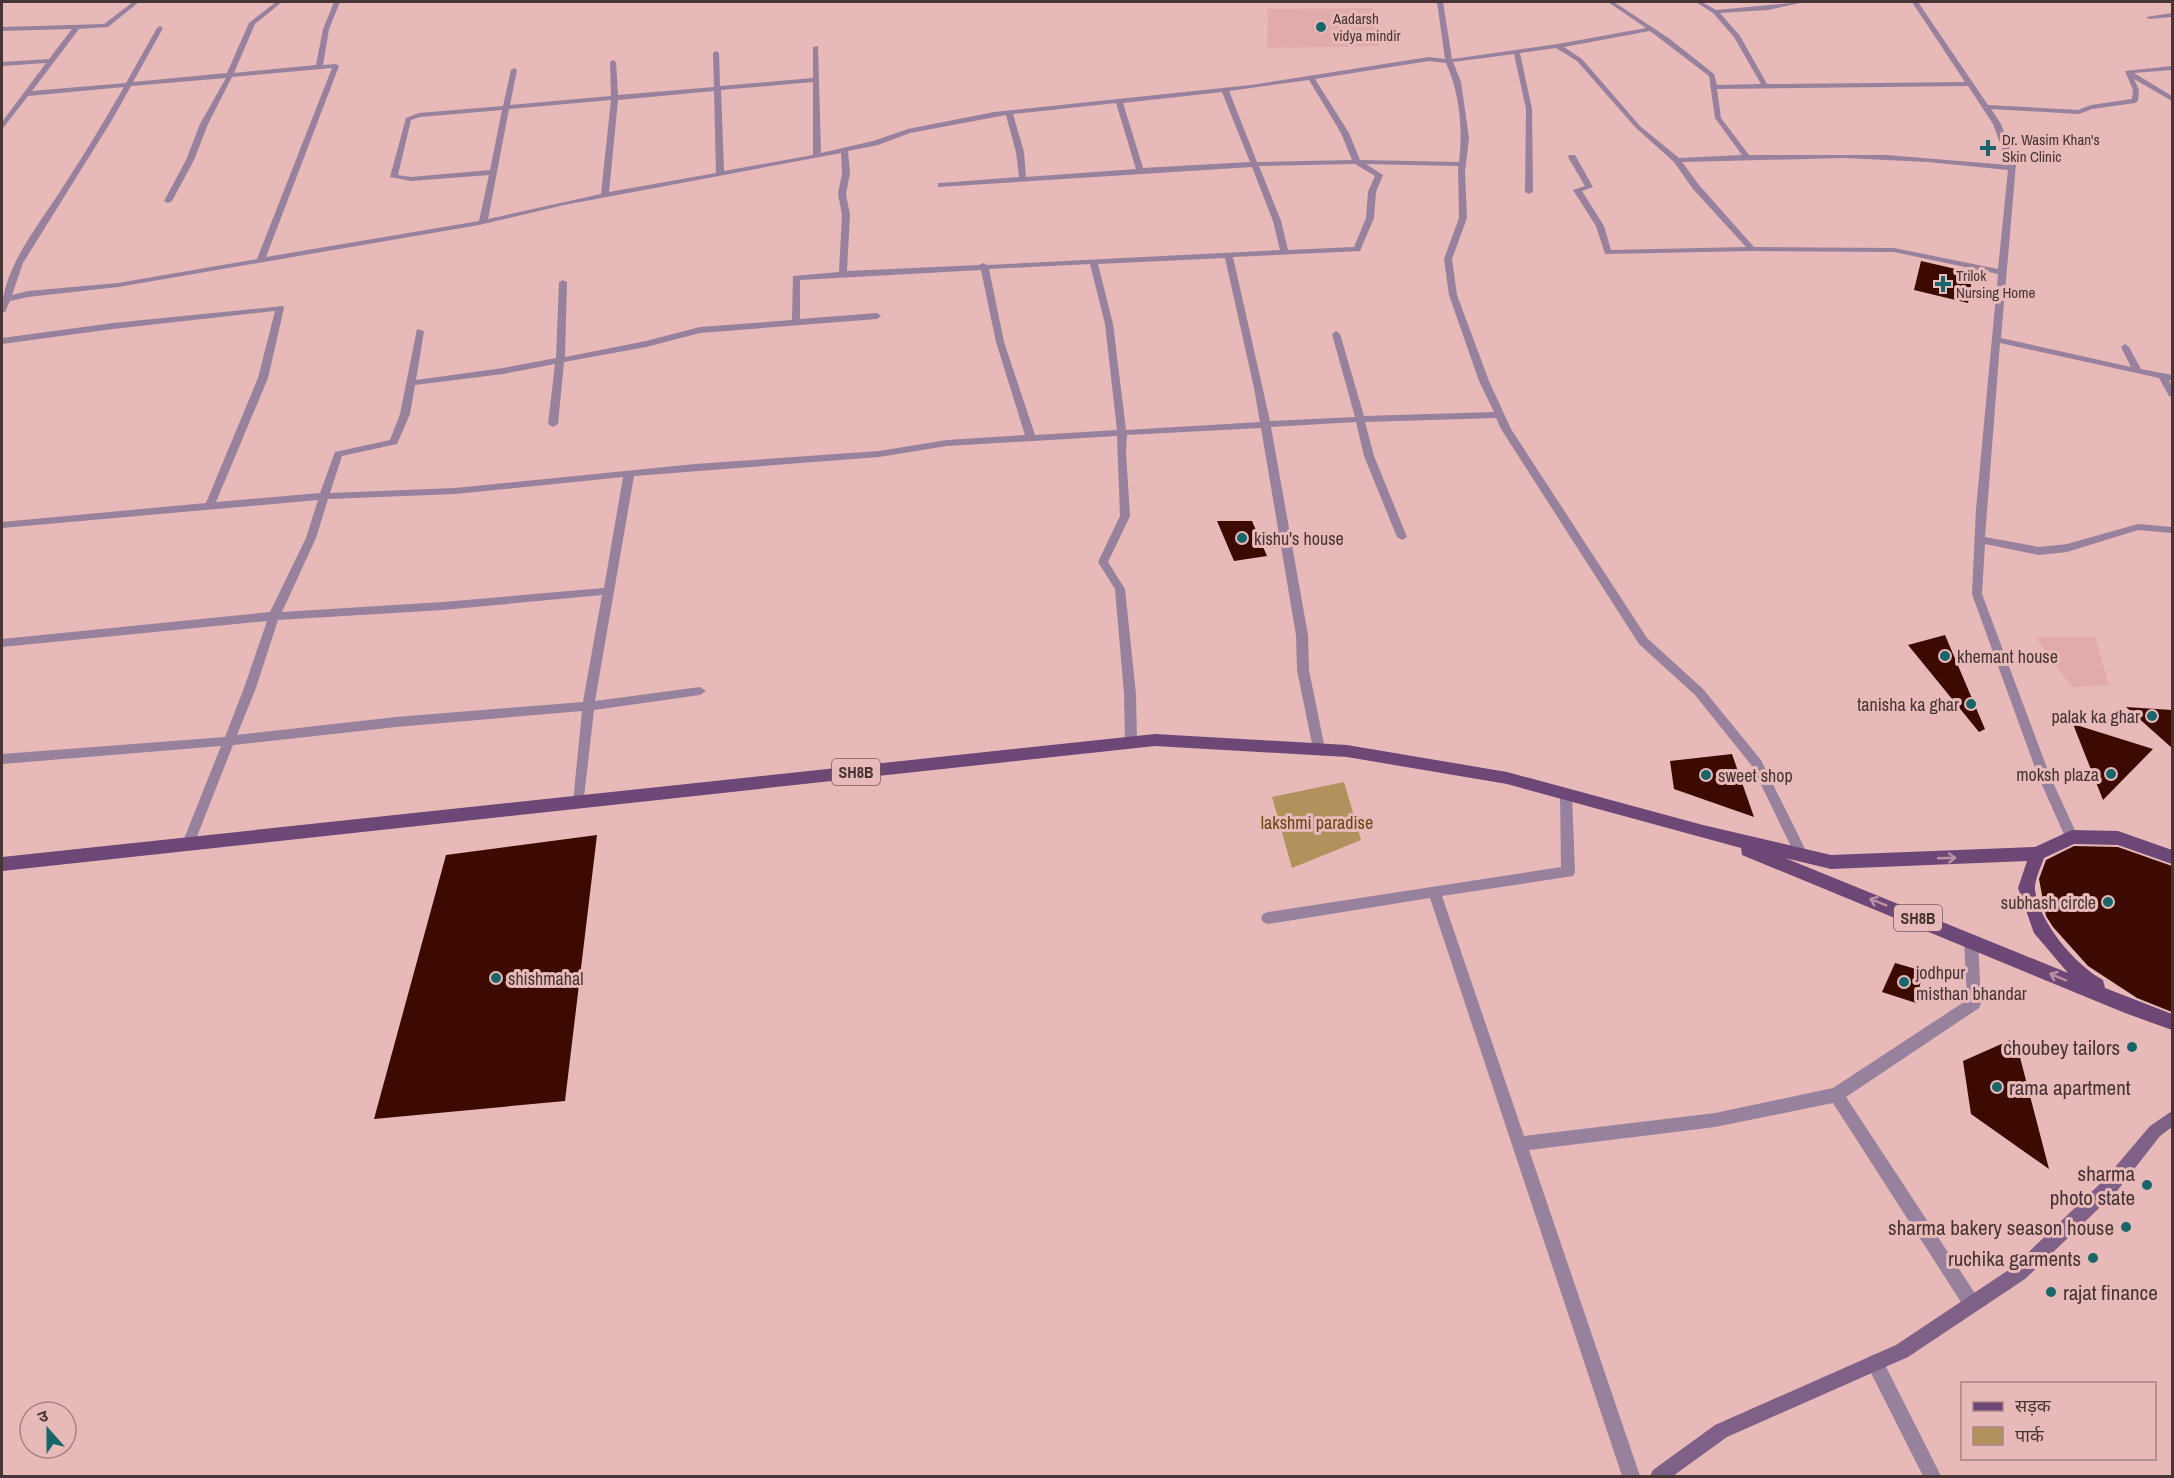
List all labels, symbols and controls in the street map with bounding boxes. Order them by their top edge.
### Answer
place label: Aadarsh vidya mindir [1332,8,1401,46]
marker: Aadarsh vidya mindir [1314,20,1328,34]
place label: Dr. Wasim Khan's Skin Clinic [2002,129,2100,167]
marker: Dr. Wasim Khan's Skin Clinic [1979,139,1997,157]
place label: Trilok Nursing Home [1956,265,2035,303]
marker: Trilok Nursing Home [1934,275,1952,293]
place label: kishu's house [1254,526,1344,551]
marker: kishu's house [1235,531,1249,545]
place label: khemant house [1957,644,2058,669]
marker: khemant house [1938,649,1952,663]
place label: tanisha ka ghar [1857,692,1959,717]
marker: tanisha ka ghar [1964,697,1978,711]
place label: palak ka ghar [2051,704,2140,729]
marker: palak ka ghar [2145,709,2159,723]
road number: SH8B [832,759,880,785]
place label: moksh plaza [2016,762,2099,787]
place label: sweet shop [1718,763,1793,788]
marker: moksh plaza [2104,767,2118,781]
marker: sweet shop [1699,768,1713,782]
park label: lakshmi paradise [1261,810,1373,835]
one-way arrow [1937,852,1957,863]
place label: subhash circle [2001,890,2096,915]
marker: subhash circle [2101,895,2115,909]
one-way arrow [1869,896,1887,907]
road number: SH8B [1894,905,1942,931]
place label: jodhpur misthan bhandar [1915,960,2027,1006]
place label: shishmahal [508,966,583,991]
one-way arrow [2049,970,2067,982]
marker: shishmahal [489,971,503,985]
marker: jodhpur misthan bhandar [1897,975,1911,989]
place label: choubey tailors [2003,1033,2120,1062]
marker: choubey tailors [2125,1040,2139,1054]
place label: rama apartment [2009,1073,2131,1102]
marker: rama apartment [1990,1080,2004,1094]
place label: sharma photo state [2050,1159,2135,1212]
marker: sharma photo state [2140,1178,2154,1192]
place label: sharma bakery season house [1888,1213,2114,1242]
marker: sharma bakery season house [2119,1220,2133,1234]
place label: ruchika garments [1948,1244,2081,1273]
marker: ruchika garments [2086,1251,2100,1265]
place label: rajat finance [2063,1278,2158,1307]
marker: rajat finance [2044,1285,2058,1299]
legend [1961,1382,2156,1460]
text: सड़क [2015,1393,2052,1418]
north arrow [18,1400,78,1460]
text: उ [34,1404,52,1428]
text: पार्क [2015,1423,2045,1448]

